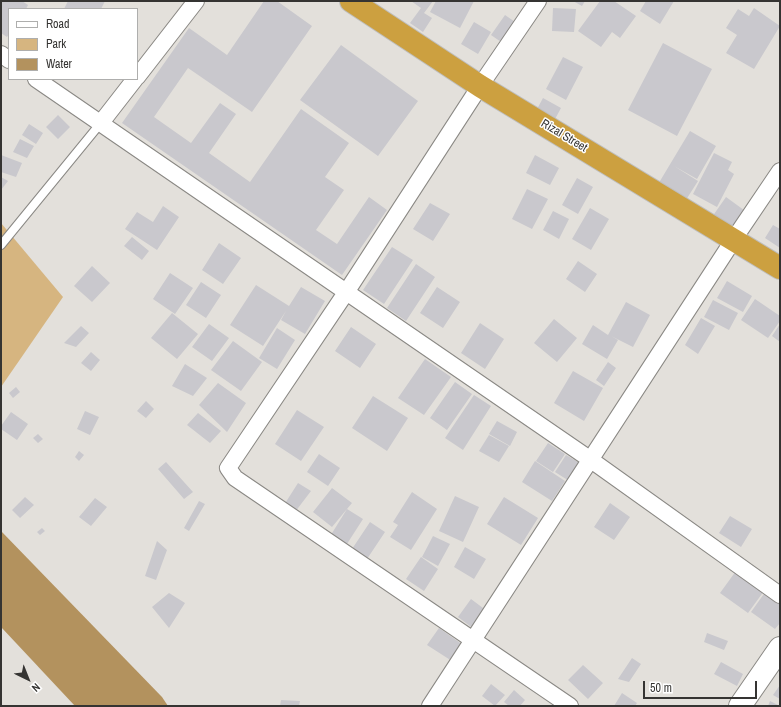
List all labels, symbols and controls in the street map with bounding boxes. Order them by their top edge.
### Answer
legend [8,8,138,80]
text: Road [46,16,70,32]
text: Park [46,36,66,52]
text: Water [46,56,72,72]
street label: Rizal Street [538,117,590,155]
north arrow [8,659,48,699]
scale bar [645,673,759,699]
text: N [29,680,43,695]
text: 50 m [650,680,672,696]

